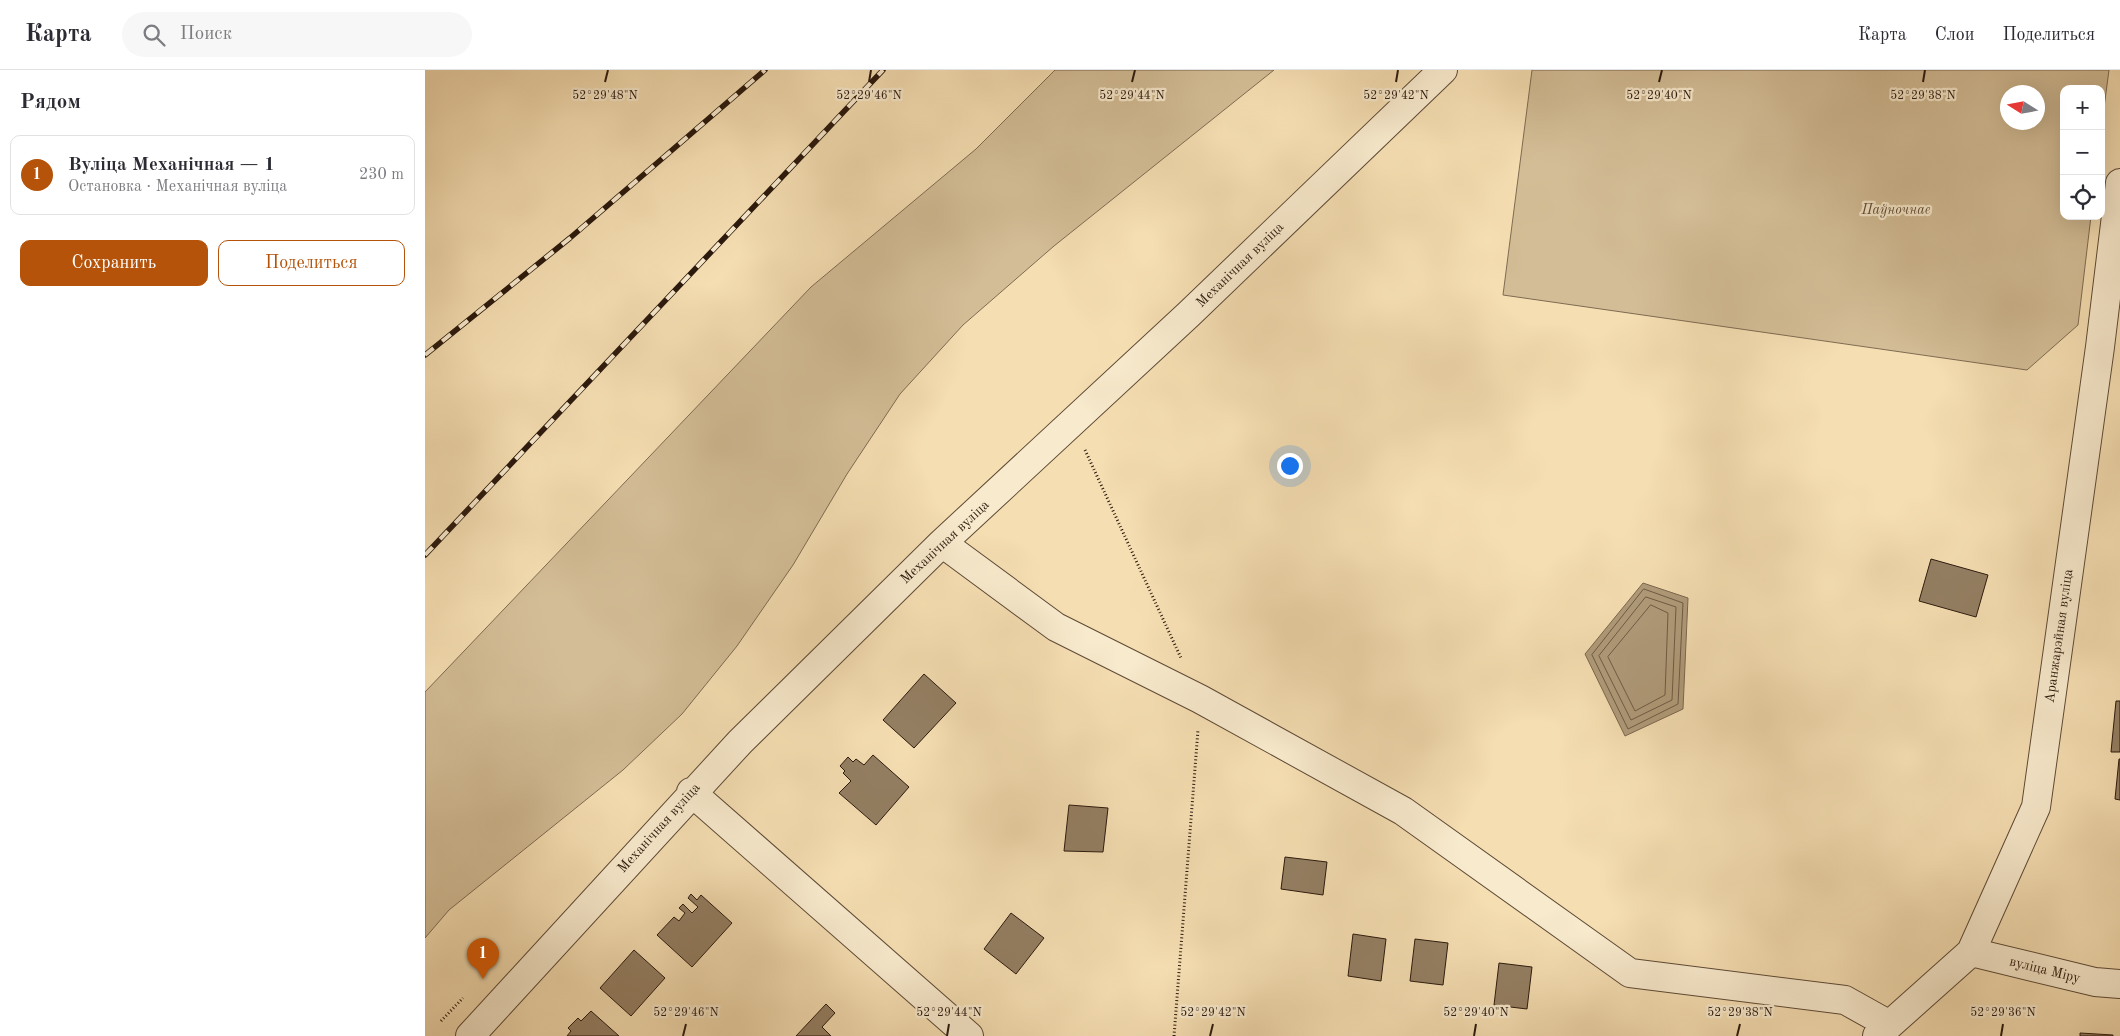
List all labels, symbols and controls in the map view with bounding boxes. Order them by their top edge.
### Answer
search box [122,12,472,57]
icon: search [140,21,168,49]
text: Карта [25,23,92,47]
text: Поиск [180,25,232,44]
text: Карта [1858,26,1907,44]
text: Слои [1935,26,1974,44]
text: Поделиться [2002,26,2095,44]
north arrow [2000,85,2045,130]
map controls [2060,85,2105,220]
button: + [2060,85,2105,130]
text: 52°29'48"N [572,89,638,102]
text: 52°29'46"N [836,89,902,102]
text: 52°29'44"N [1099,89,1165,102]
text: 52°29'42"N [1363,89,1429,102]
text: 52°29'40"N [1626,89,1692,102]
text: 52°29'38"N [1890,89,1956,102]
text: Рядом [20,92,81,113]
button: − [2060,130,2105,175]
text: Вуліца Механічная — 1 [68,156,275,175]
text: 1 [32,167,42,183]
text: 230 m [359,167,404,183]
button: locate [2060,175,2105,220]
text: Остановка · Механічная вуліца [68,179,287,195]
park label: Паўночнае [1861,203,1931,218]
street label: Механічная вуліца [1194,220,1286,310]
button: Сохранить [20,240,208,286]
button: Поделиться [218,240,405,286]
your location [1277,453,1303,479]
street label: Механічная вуліца [898,497,992,586]
street label: Аранжарэйная вуліца [2043,568,2075,704]
street label: Механічная вуліца [615,780,703,876]
pin: 1 [467,938,499,979]
street label: вуліца Міру [2008,954,2082,986]
text: 52°29'46"N [653,1006,719,1019]
text: 52°29'44"N [916,1006,982,1019]
text: 52°29'42"N [1180,1006,1246,1019]
text: 52°29'40"N [1443,1006,1509,1019]
text: 52°29'38"N [1707,1006,1773,1019]
text: 52°29'36"N [1970,1006,2036,1019]

